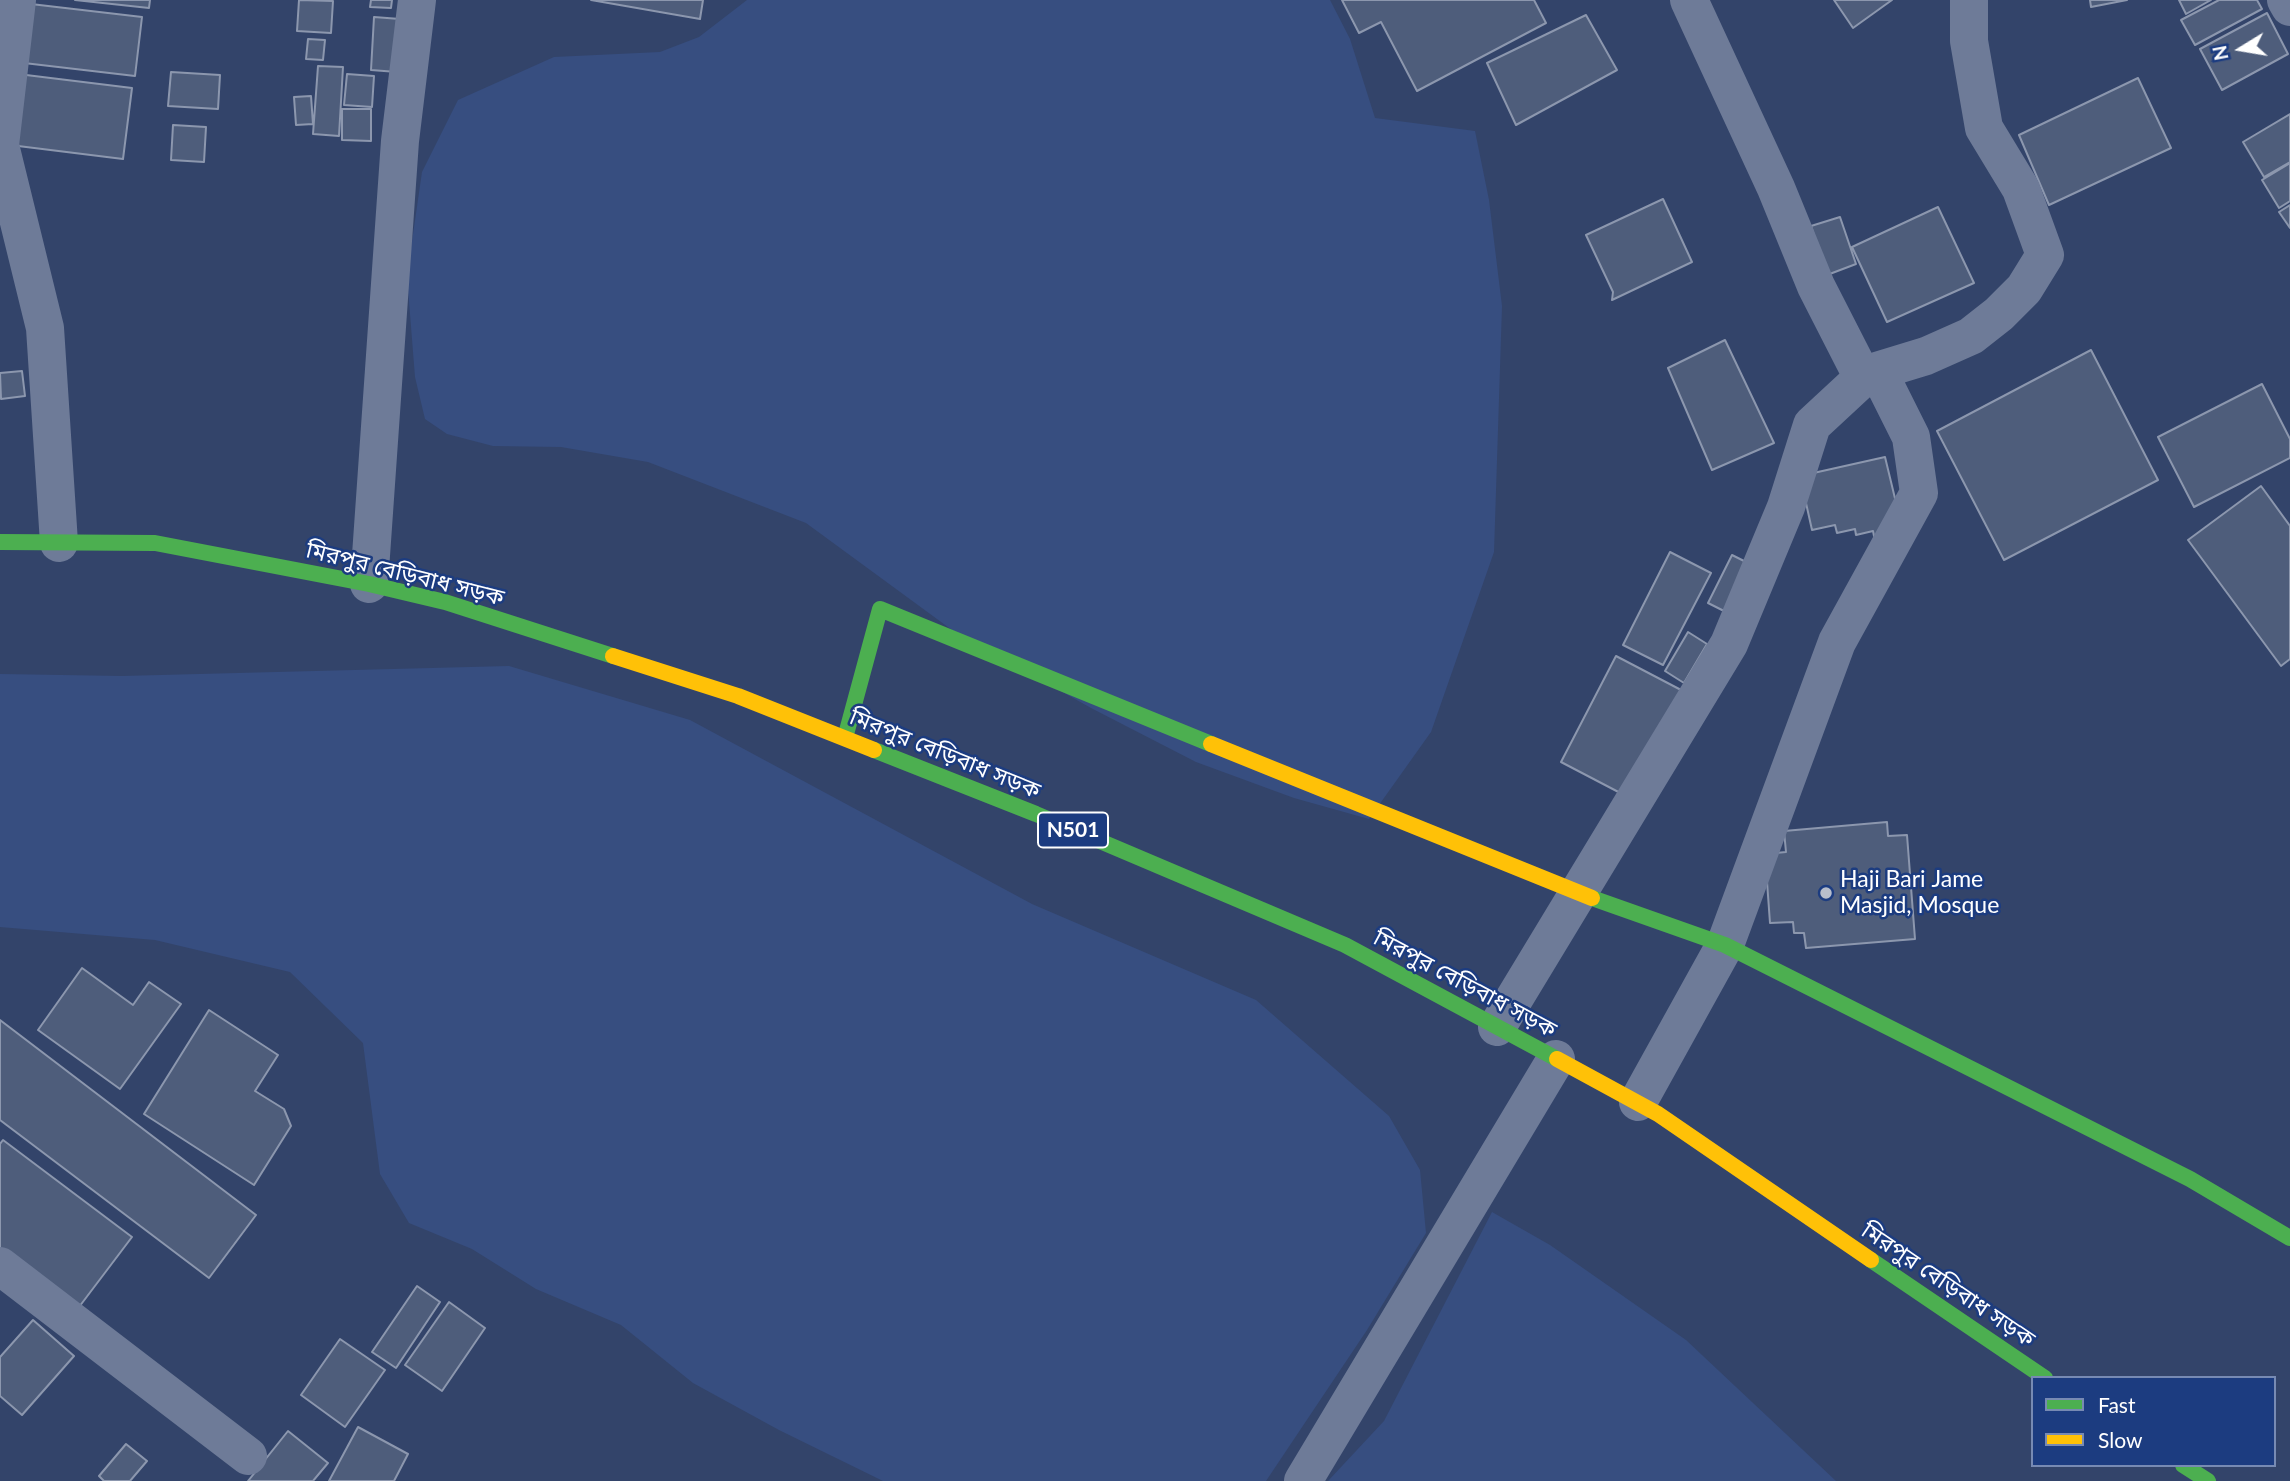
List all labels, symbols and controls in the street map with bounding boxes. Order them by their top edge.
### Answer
north arrow [2206,14,2276,84]
text: N [2207,44,2233,62]
street label: মিরপুর বেড়িবাধ সড়ক [303,536,507,612]
street label: মিরপুর বেড়িবাধ সড়ক [846,703,1044,805]
road number: N501 [1038,812,1108,848]
place label: Haji Bari Jame Masjid, Mosque [1840,866,1999,920]
marker: Haji Bari Jame Masjid, Mosque [1818,885,1834,901]
street label: মিরপুর বেড়িবাধ সড়ক [1369,924,1561,1044]
street label: মিরপুর বেড়িবাধ সড়ক [1856,1217,2040,1353]
legend [2031,1376,2276,1467]
text: Fast [2098,1392,2135,1417]
text: Slow [2098,1427,2142,1452]

